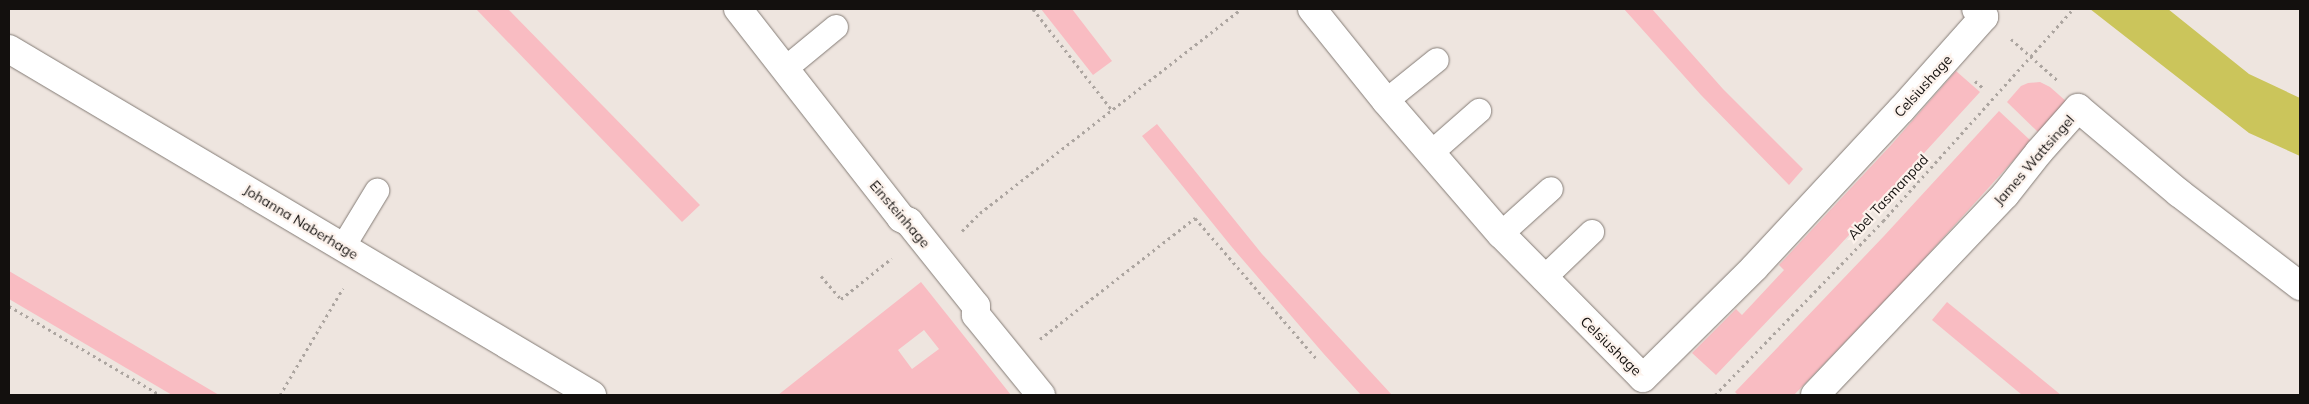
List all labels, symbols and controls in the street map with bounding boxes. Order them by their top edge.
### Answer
street label: Celsiushage [1891,51,1955,121]
street label: James Wattsingel [1990,111,2078,209]
street label: Abel Tasmanpad [1844,151,1932,243]
street label: Einsteinhage [866,177,934,251]
street label: Johanna Naberhage [241,181,361,263]
street label: Celsiushage [1577,313,1645,379]

